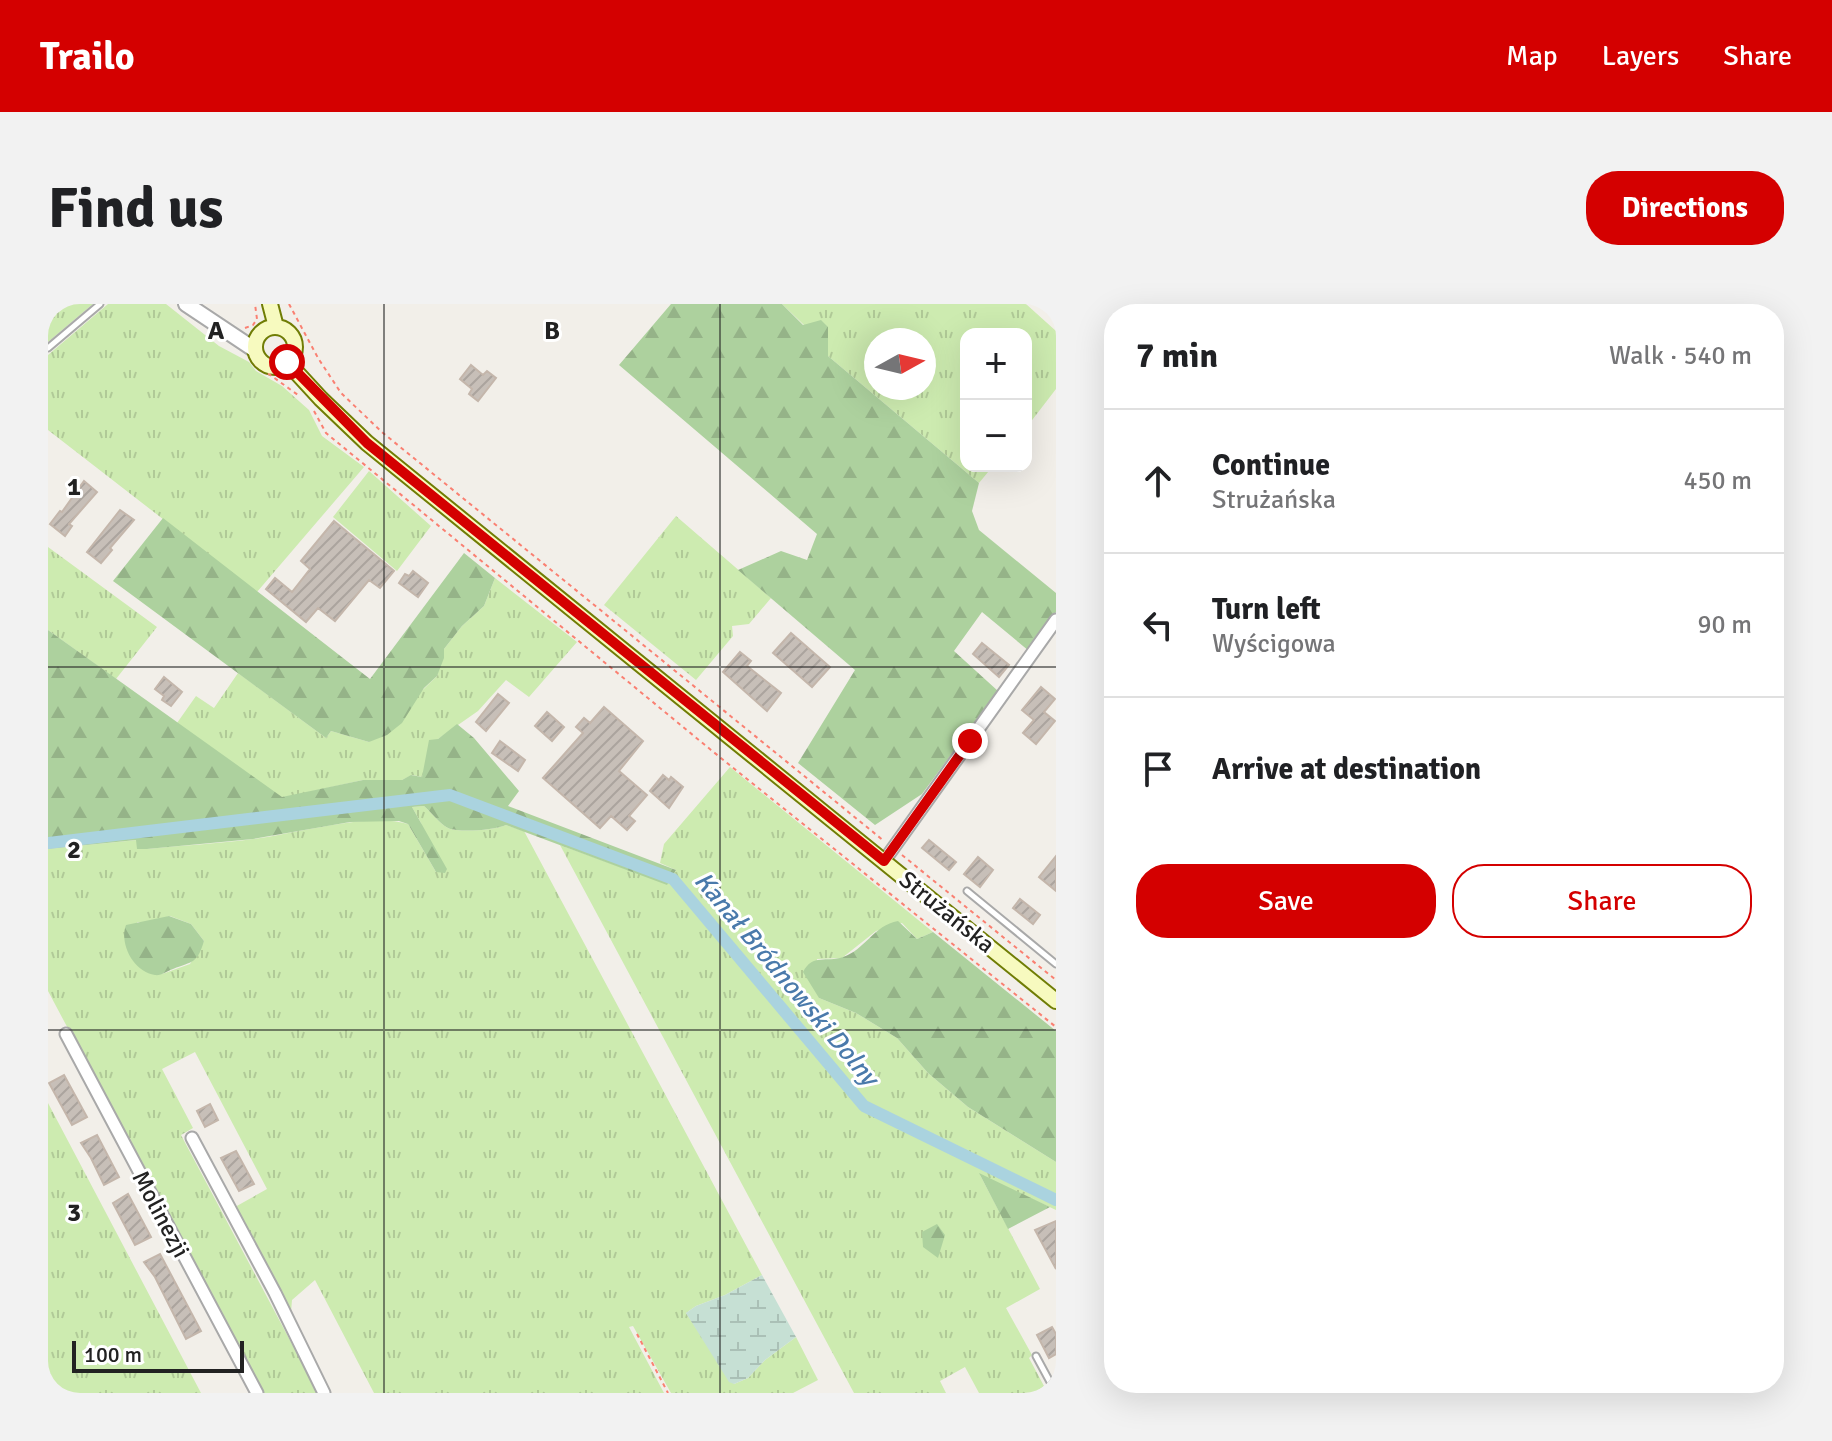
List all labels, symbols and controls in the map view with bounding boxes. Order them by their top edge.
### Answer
text: Trailo [40,33,135,80]
text: Map [1506,39,1558,73]
text: Layers [1602,39,1679,73]
text: Share [1723,39,1792,73]
button: Directions [1586,171,1784,245]
text: Find us [48,174,223,243]
text: A [208,315,225,347]
text: B [544,315,560,347]
north arrow [864,328,936,400]
map controls [960,328,1032,472]
button: + [960,328,1032,400]
text: 7 min [1136,335,1218,377]
text: Walk · 540 m [1609,340,1752,372]
route start [269,344,305,380]
button: − [960,400,1032,472]
text: Continue [1212,447,1330,484]
icon: ahead [1136,459,1180,503]
text: 450 m [1683,465,1752,497]
text: 1 [67,471,81,503]
text: Strużańska [1212,484,1336,516]
text: Turn left [1212,591,1321,628]
icon: left [1136,603,1180,647]
text: 90 m [1697,609,1752,641]
text: Wyścigowa [1212,628,1336,660]
route end [952,723,988,759]
icon: arrive [1136,747,1180,791]
text: Arrive at destination [1212,751,1481,788]
text: 2 [67,834,81,866]
street label: Strużańska [893,864,1001,960]
button: Save [1136,864,1436,938]
button: Share [1452,864,1752,938]
water label: Kanał Bródnowski Dolny [687,866,887,1095]
street label: Molinezji [126,1165,196,1263]
text: 3 [67,1197,81,1229]
scale bar [72,1337,244,1373]
text: 100 m [84,1341,142,1368]

